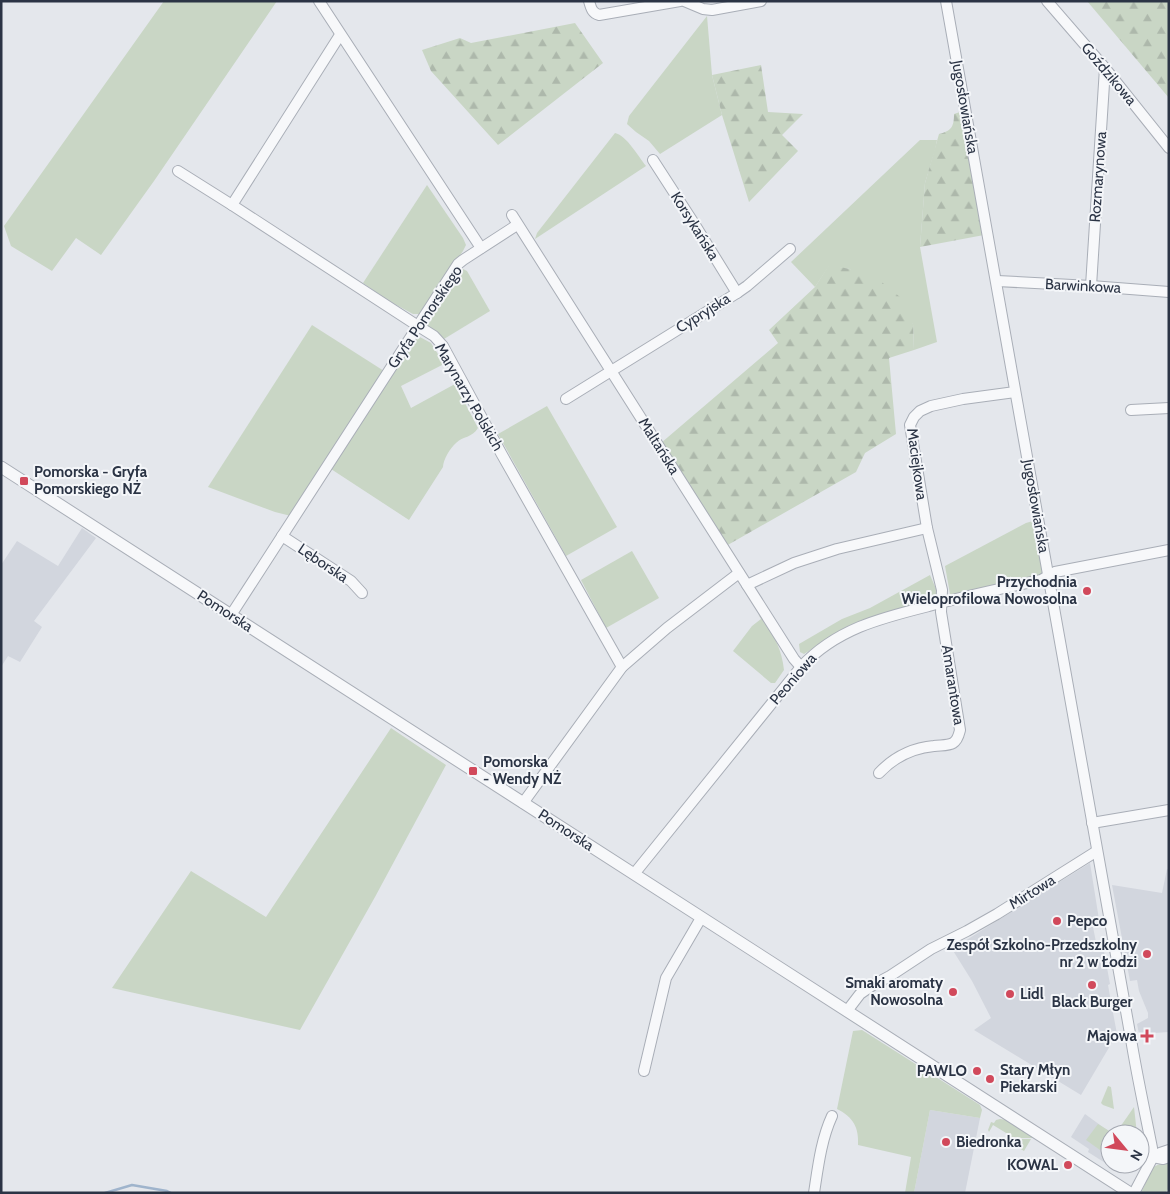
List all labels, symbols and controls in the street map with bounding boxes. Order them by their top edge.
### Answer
street label: Goździkowa [1078,39,1141,110]
street label: Jugosłowiańska [948,58,982,156]
street label: Rozmarynowa [1086,130,1110,223]
street label: Korsykańska [667,189,723,264]
street label: Gryfa Pomorskiego [384,262,466,372]
street label: Barwinkowa [1045,275,1122,297]
street label: Cypryjska [673,289,734,337]
street label: Marynarzy Polskich [431,340,507,454]
street label: Maltańska [635,414,684,478]
street label: Maciejkowa [903,427,931,502]
street label: Jugosłowiańska [1019,457,1053,555]
place label: Pomorska - Gryfa Pomorskiego NŻ [34,463,148,498]
marker: Pomorska - Gryfa Pomorskiego NŻ [18,475,30,487]
street label: Lęborska [295,540,352,587]
place label: Przychodnia Wieloprofilowa Nowosolna [901,573,1078,608]
marker: Przychodnia Wieloprofilowa Nowosolna [1081,585,1093,597]
street label: Pomorska [194,586,257,636]
street label: Amarantowa [938,644,968,727]
street label: Peoniowa [766,649,821,708]
place label: Pomorska - Wendy NŻ [483,753,562,788]
marker: Pomorska - Wendy NŻ [467,765,479,777]
street label: Pomorska [535,805,598,855]
street label: Mirtowa [1006,870,1059,913]
place label: Pepco [1067,912,1108,930]
marker: Pepco [1051,915,1063,927]
place label: Zespół Szkolno-Przedszkolny nr 2 w Łodzi [947,936,1138,971]
marker: Zespół Szkolno-Przedszkolny nr 2 w Łodzi [1141,948,1153,960]
place label: Smaki aromaty Nowosolna [845,974,944,1009]
marker: Black Burger [1086,979,1098,991]
place label: Lidl [1020,985,1044,1003]
marker: Smaki aromaty Nowosolna [947,986,959,998]
marker: Lidl [1004,988,1016,1000]
place label: Black Burger [1052,993,1132,1011]
place label: Majowa [1087,1027,1138,1045]
marker: Majowa [1141,1030,1153,1042]
place label: Stary Młyn Piekarski [1000,1061,1070,1096]
place label: PAWLO [917,1062,967,1080]
marker: PAWLO [971,1065,983,1077]
marker: Stary Młyn Piekarski [984,1073,996,1085]
north arrow [1100,1124,1150,1174]
place label: Biedronka [956,1133,1022,1151]
marker: Biedronka [940,1136,952,1148]
text: N [1126,1147,1147,1164]
place label: KOWAL [1007,1156,1058,1174]
marker: KOWAL [1062,1159,1074,1171]

